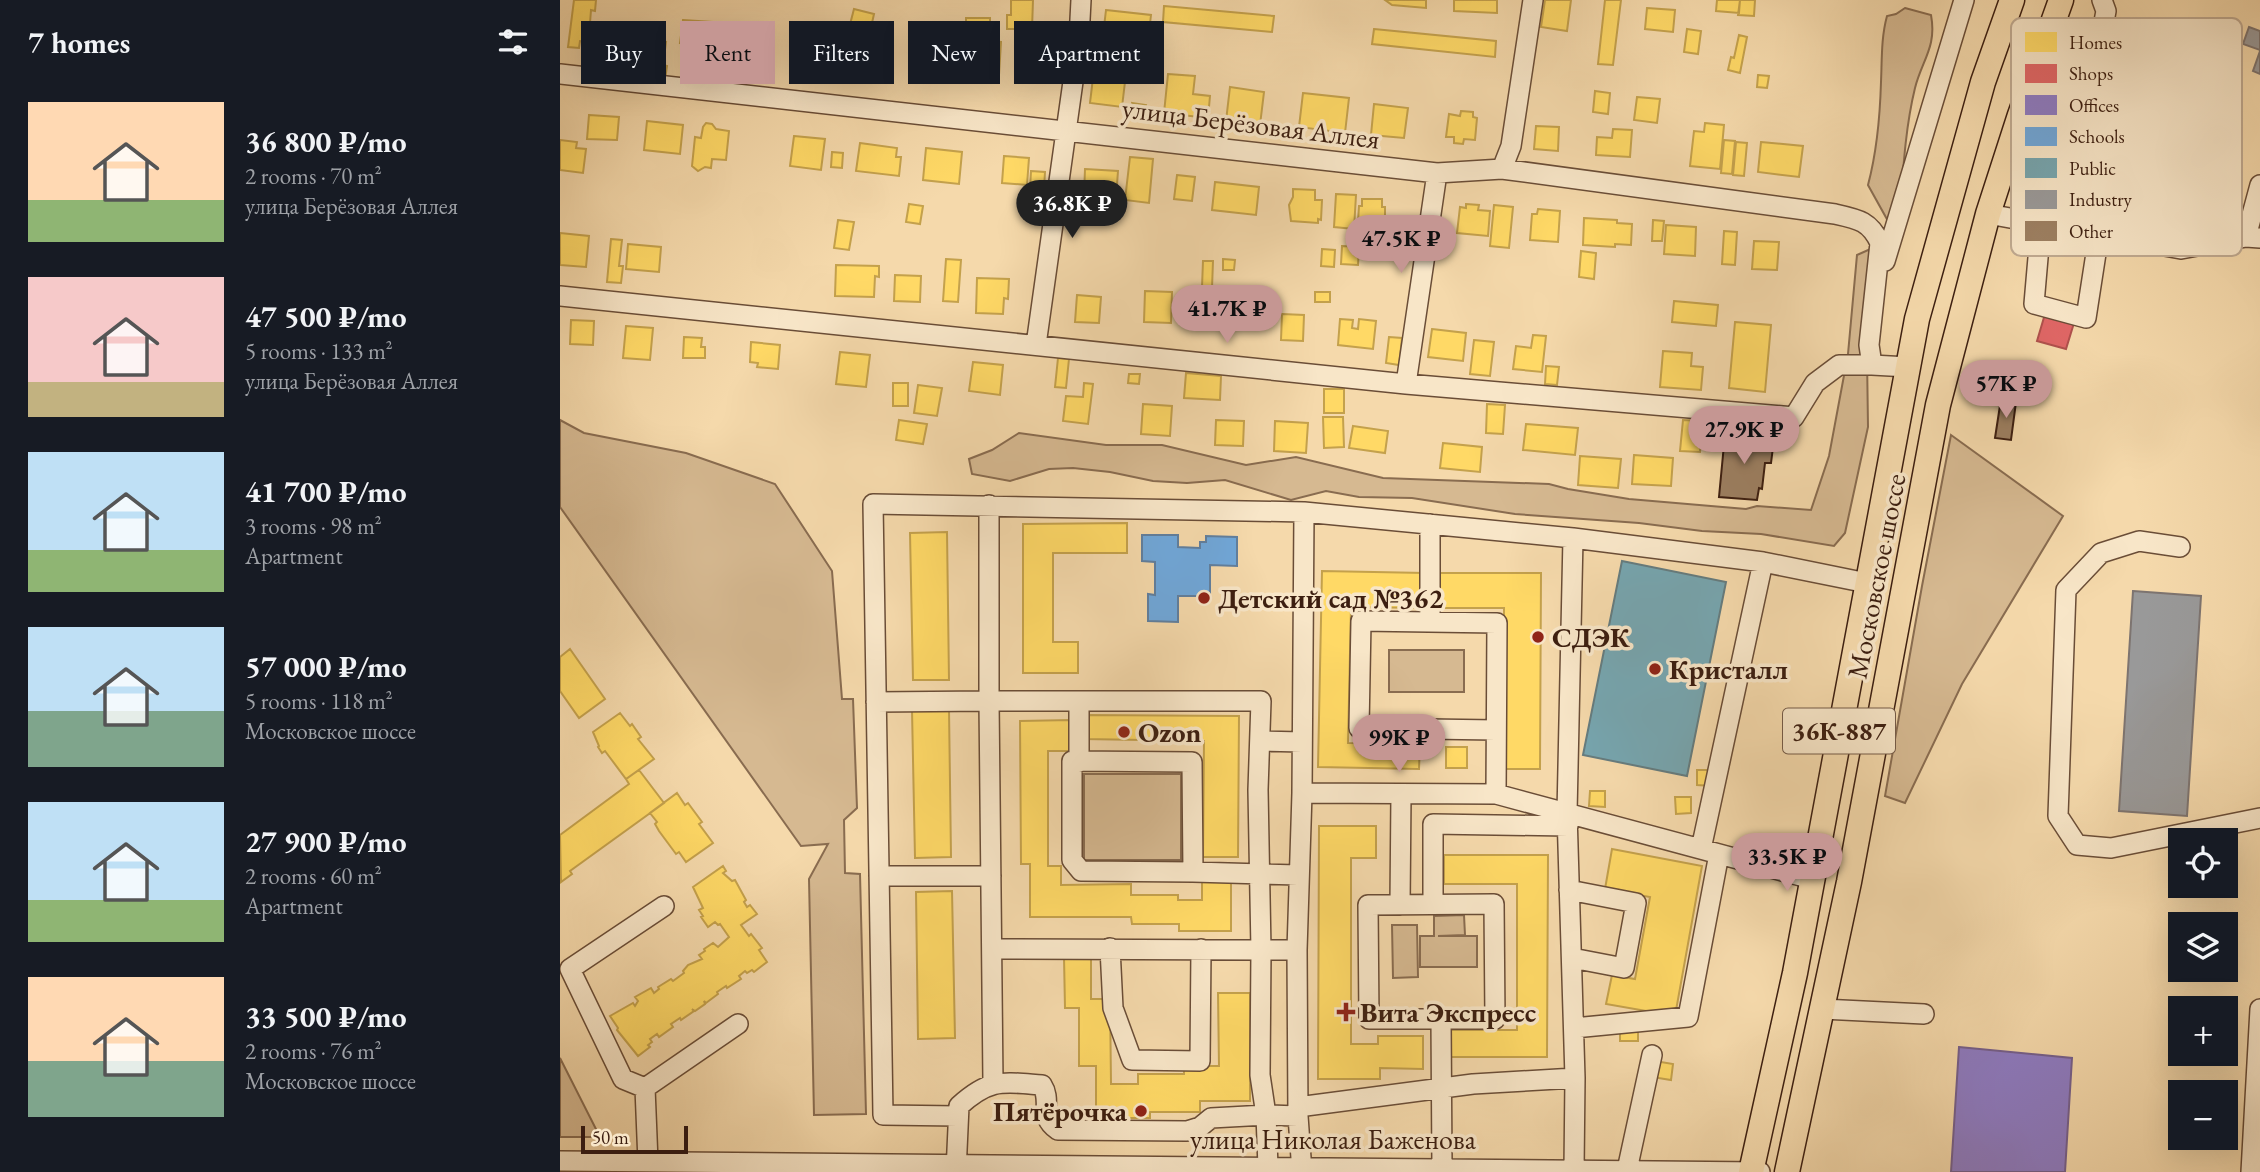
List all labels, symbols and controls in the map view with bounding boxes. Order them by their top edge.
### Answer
legend [2011,18,2242,256]
chip: Buy [581,21,666,84]
chip: Rent [680,21,775,84]
chip: Filters [789,21,894,84]
chip: New [908,21,1000,84]
chip: Apartment [1014,21,1164,84]
text: 7 homes [28,23,130,62]
icon: filters [494,23,532,61]
text: Homes [2069,30,2122,55]
text: Shops [2069,61,2113,86]
street label: улица Берёзовая Аллея [1120,89,1382,157]
text: Offices [2069,93,2119,118]
text: 36 800 ₽/mo [245,122,407,161]
text: Schools [2069,124,2125,149]
icon: home [84,130,168,214]
text: Public [2069,156,2116,181]
text: 2 rooms · 70 m² [245,161,382,191]
pin: 36.8K ₽ [1007,180,1137,240]
text: Industry [2069,187,2133,212]
text: 36.8K ₽ [1032,188,1112,218]
text: улица Берёзовая Аллея [245,191,458,221]
pin: 47.5K ₽ [1336,216,1466,275]
text: Other [2069,219,2114,244]
text: 47.5K ₽ [1361,223,1441,253]
pin: 41.7K ₽ [1162,286,1292,345]
text: 41.7K ₽ [1187,293,1267,323]
text: 47 500 ₽/mo [245,297,407,336]
icon: home [84,305,168,389]
text: 5 rooms · 133 m² [245,336,393,366]
pin: 57K ₽ [1957,360,2055,420]
text: улица Берёзовая Аллея [245,366,458,396]
text: 57K ₽ [1975,368,2037,398]
pin: 27.9K ₽ [1679,406,1809,466]
text: 27.9K ₽ [1704,414,1784,444]
street label: Московское шоссе [1838,470,1914,682]
text: 41 700 ₽/mo [245,472,407,511]
icon: home [84,480,168,564]
text: 3 rooms · 98 m² [245,511,382,541]
text: Apartment [245,541,343,571]
place label: Детский сад №362 [1218,580,1443,616]
marker: Детский сад №362 [1196,590,1212,606]
place label: СДЭК [1552,619,1631,655]
marker: СДЭК [1530,629,1546,645]
text: 57 000 ₽/mo [245,647,407,686]
place label: Кристалл [1669,651,1788,687]
icon: home [84,655,168,739]
marker: Кристалл [1647,661,1663,677]
text: 5 rooms · 118 m² [245,686,393,716]
road number: 36К-887 [1783,708,1895,754]
place label: Ozon [1138,714,1202,750]
pin: 99K ₽ [1350,714,1448,774]
text: Московское шоссе [245,716,416,746]
text: 99K ₽ [1368,722,1430,752]
marker: Ozon [1116,724,1132,740]
text: 27 900 ₽/mo [245,822,407,861]
map controls [2168,828,2238,1150]
button: locate [2168,828,2238,898]
icon: home [84,830,168,914]
pin: 33.5K ₽ [1722,834,1852,893]
text: 33.5K ₽ [1747,841,1827,871]
text: 2 rooms · 60 m² [245,861,382,891]
text: Apartment [245,891,343,921]
button: layers [2168,912,2238,982]
place label: Вита Экспресс [1360,994,1536,1030]
button: + [2168,996,2238,1066]
text: 33 500 ₽/mo [245,997,407,1036]
marker: Вита Экспресс [1338,1004,1354,1020]
icon: home [84,1005,168,1089]
text: 2 rooms · 76 m² [245,1036,382,1066]
text: Московское шоссе [245,1066,416,1096]
button: − [2168,1080,2238,1150]
place label: Пятёрочка [993,1093,1128,1129]
marker: Пятёрочка [1133,1103,1149,1119]
street label: улица Николая Баженова [1190,1121,1477,1157]
scale bar [581,1123,688,1155]
text: 50 m [592,1125,629,1150]

